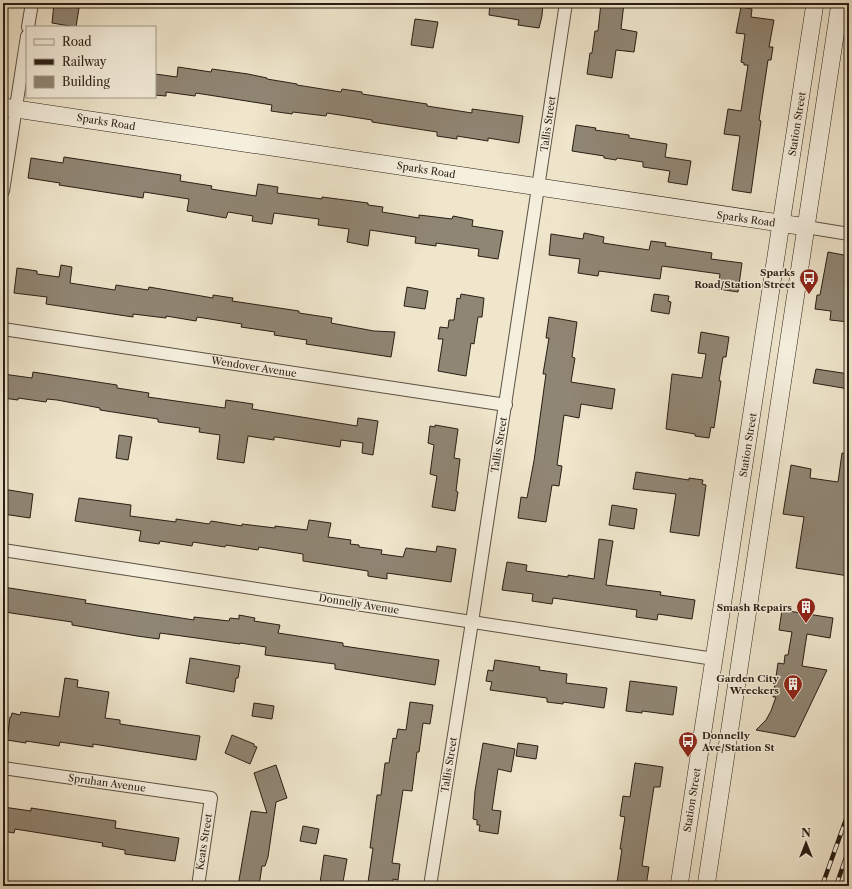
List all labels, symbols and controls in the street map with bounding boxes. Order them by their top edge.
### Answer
legend [26,26,156,98]
text: Road [62,34,92,49]
text: Railway [62,54,107,69]
text: Building [62,74,110,89]
street label: Station Street [786,91,809,157]
street label: Tallis Street [538,95,558,153]
street label: Sparks Road [76,111,136,133]
street label: Sparks Road [396,159,456,181]
street label: Sparks Road [716,208,776,230]
place label: Sparks Road/Station Street [694,266,795,291]
bus stop icon: Sparks Road/Station Street [798,267,820,295]
street label: Wendover Avenue [209,354,298,380]
street label: Station Street [737,412,760,478]
street label: Tallis Street [488,416,510,474]
street label: Donnelly Avenue [318,591,401,617]
building icon: Smash Repairs [795,596,817,624]
place label: Smash Repairs [717,601,792,614]
place label: Garden City Wreckers [716,672,780,697]
building icon: Garden City Wreckers [782,673,804,701]
place label: Donnelly Ave/Station St [701,729,775,754]
bus stop icon: Donnelly Ave/Station St [677,730,699,758]
street label: Tallis Street [438,736,460,794]
street label: Station Street [681,767,704,833]
street label: Spruhan Avenue [67,771,147,795]
street label: Keats Street [193,812,215,871]
north arrow [786,823,826,863]
text: N [801,826,811,840]

